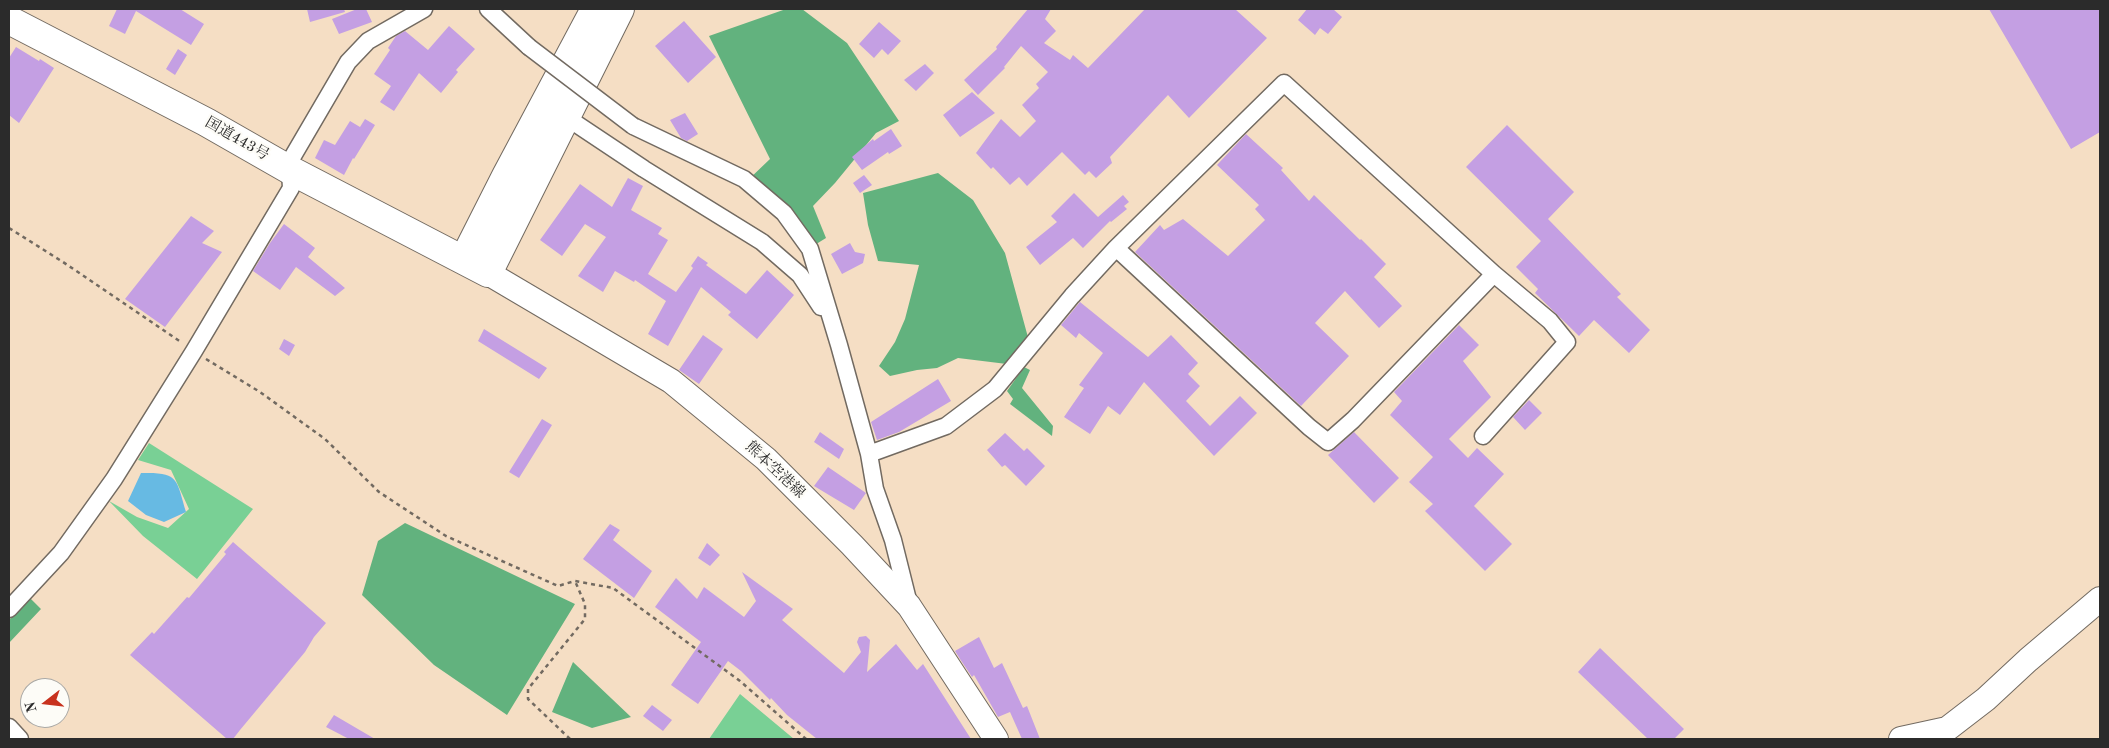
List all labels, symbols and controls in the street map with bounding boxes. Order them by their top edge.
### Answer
street label: 国道443号 [202,113,272,165]
street label: 熊本空港線 [741,438,809,502]
north arrow [20,678,70,728]
text: N [23,700,40,714]

